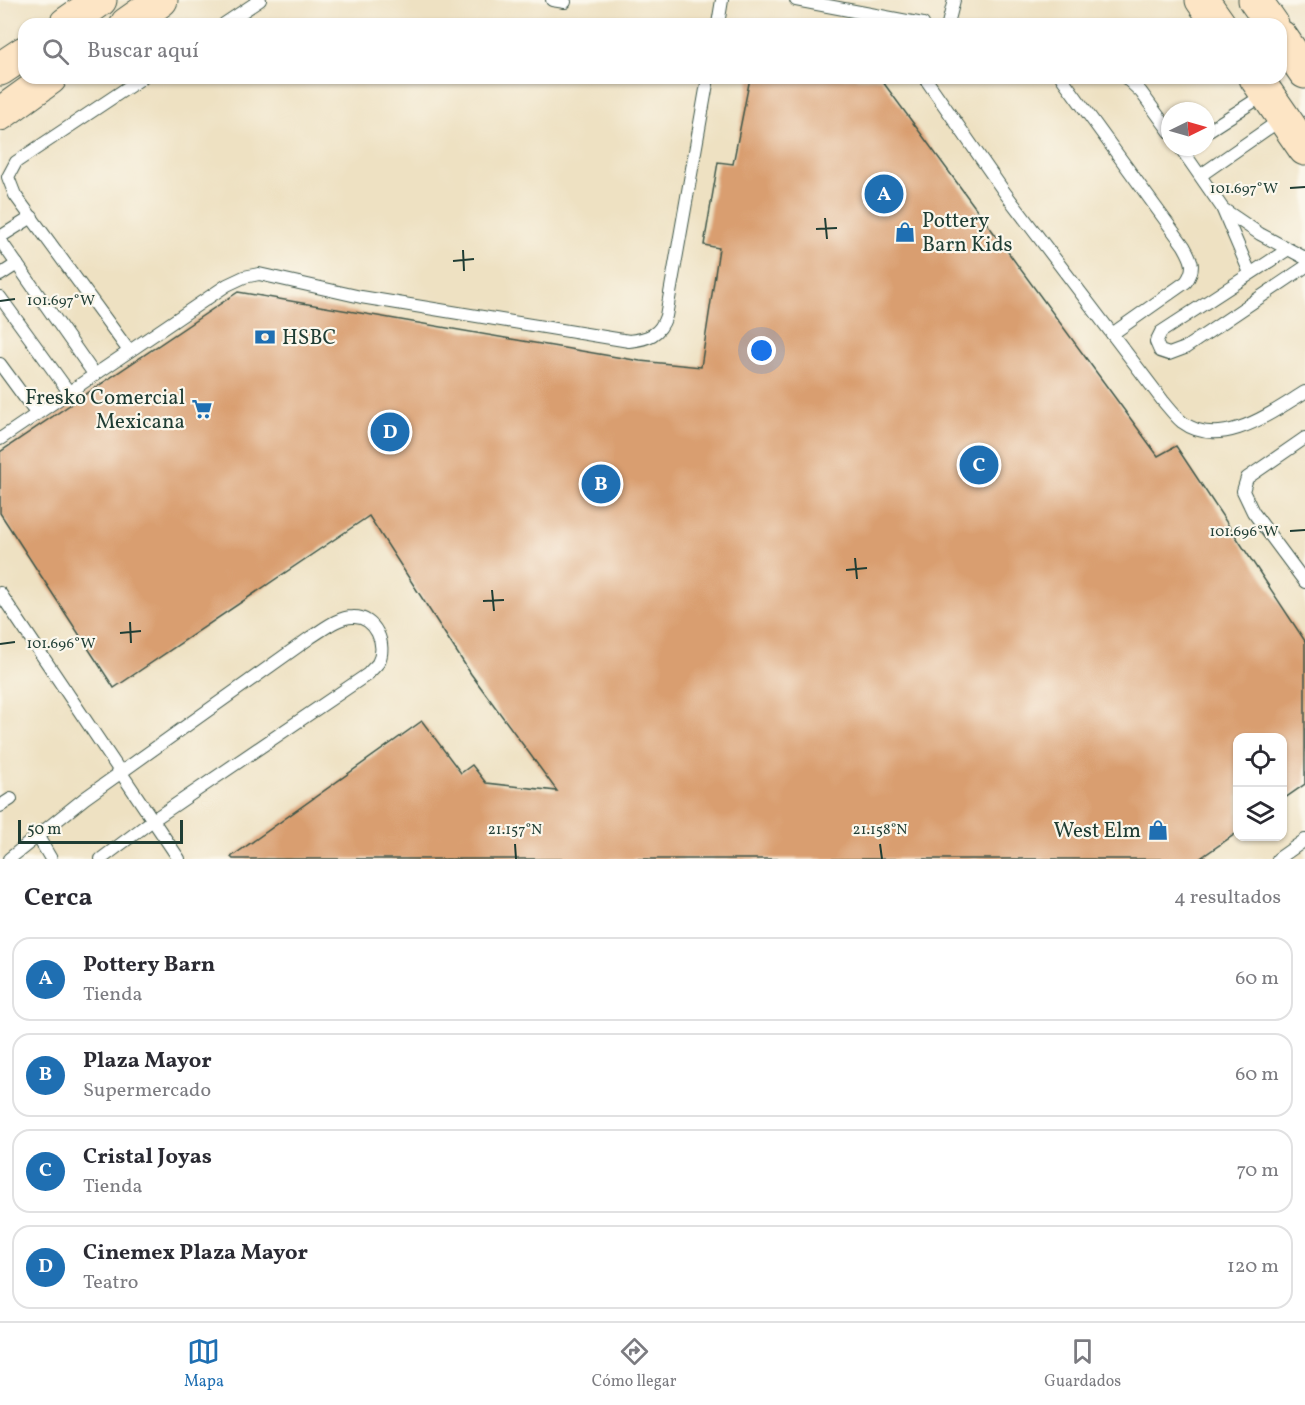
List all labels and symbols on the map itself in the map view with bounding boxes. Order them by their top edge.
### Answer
north arrow [1161,102,1215,156]
pin: A [864,172,904,216]
text: 101.697°W [1210,179,1278,200]
place label: Pottery Barn Kids [922,207,1012,260]
shop icon: Pottery Barn Kids [893,220,917,244]
text: 101.697°W [27,291,95,312]
place label: HSBC [282,324,336,353]
bank icon: HSBC [253,325,277,349]
your location [747,336,776,365]
place label: Fresko Comercial Mexicana [25,384,185,437]
supermarket icon: Fresko Comercial Mexicana [190,397,214,421]
pin: D [370,410,410,454]
pin: C [960,442,998,488]
pin: B [582,462,620,506]
text: 101.696°W [1209,522,1279,543]
text: 101.696°W [26,634,96,655]
scale bar [18,817,183,844]
place label: West Elm [1054,817,1141,846]
shop icon: West Elm [1146,818,1170,842]
text: 21.157°N [488,820,542,841]
text: 21.158°N [853,820,907,841]

